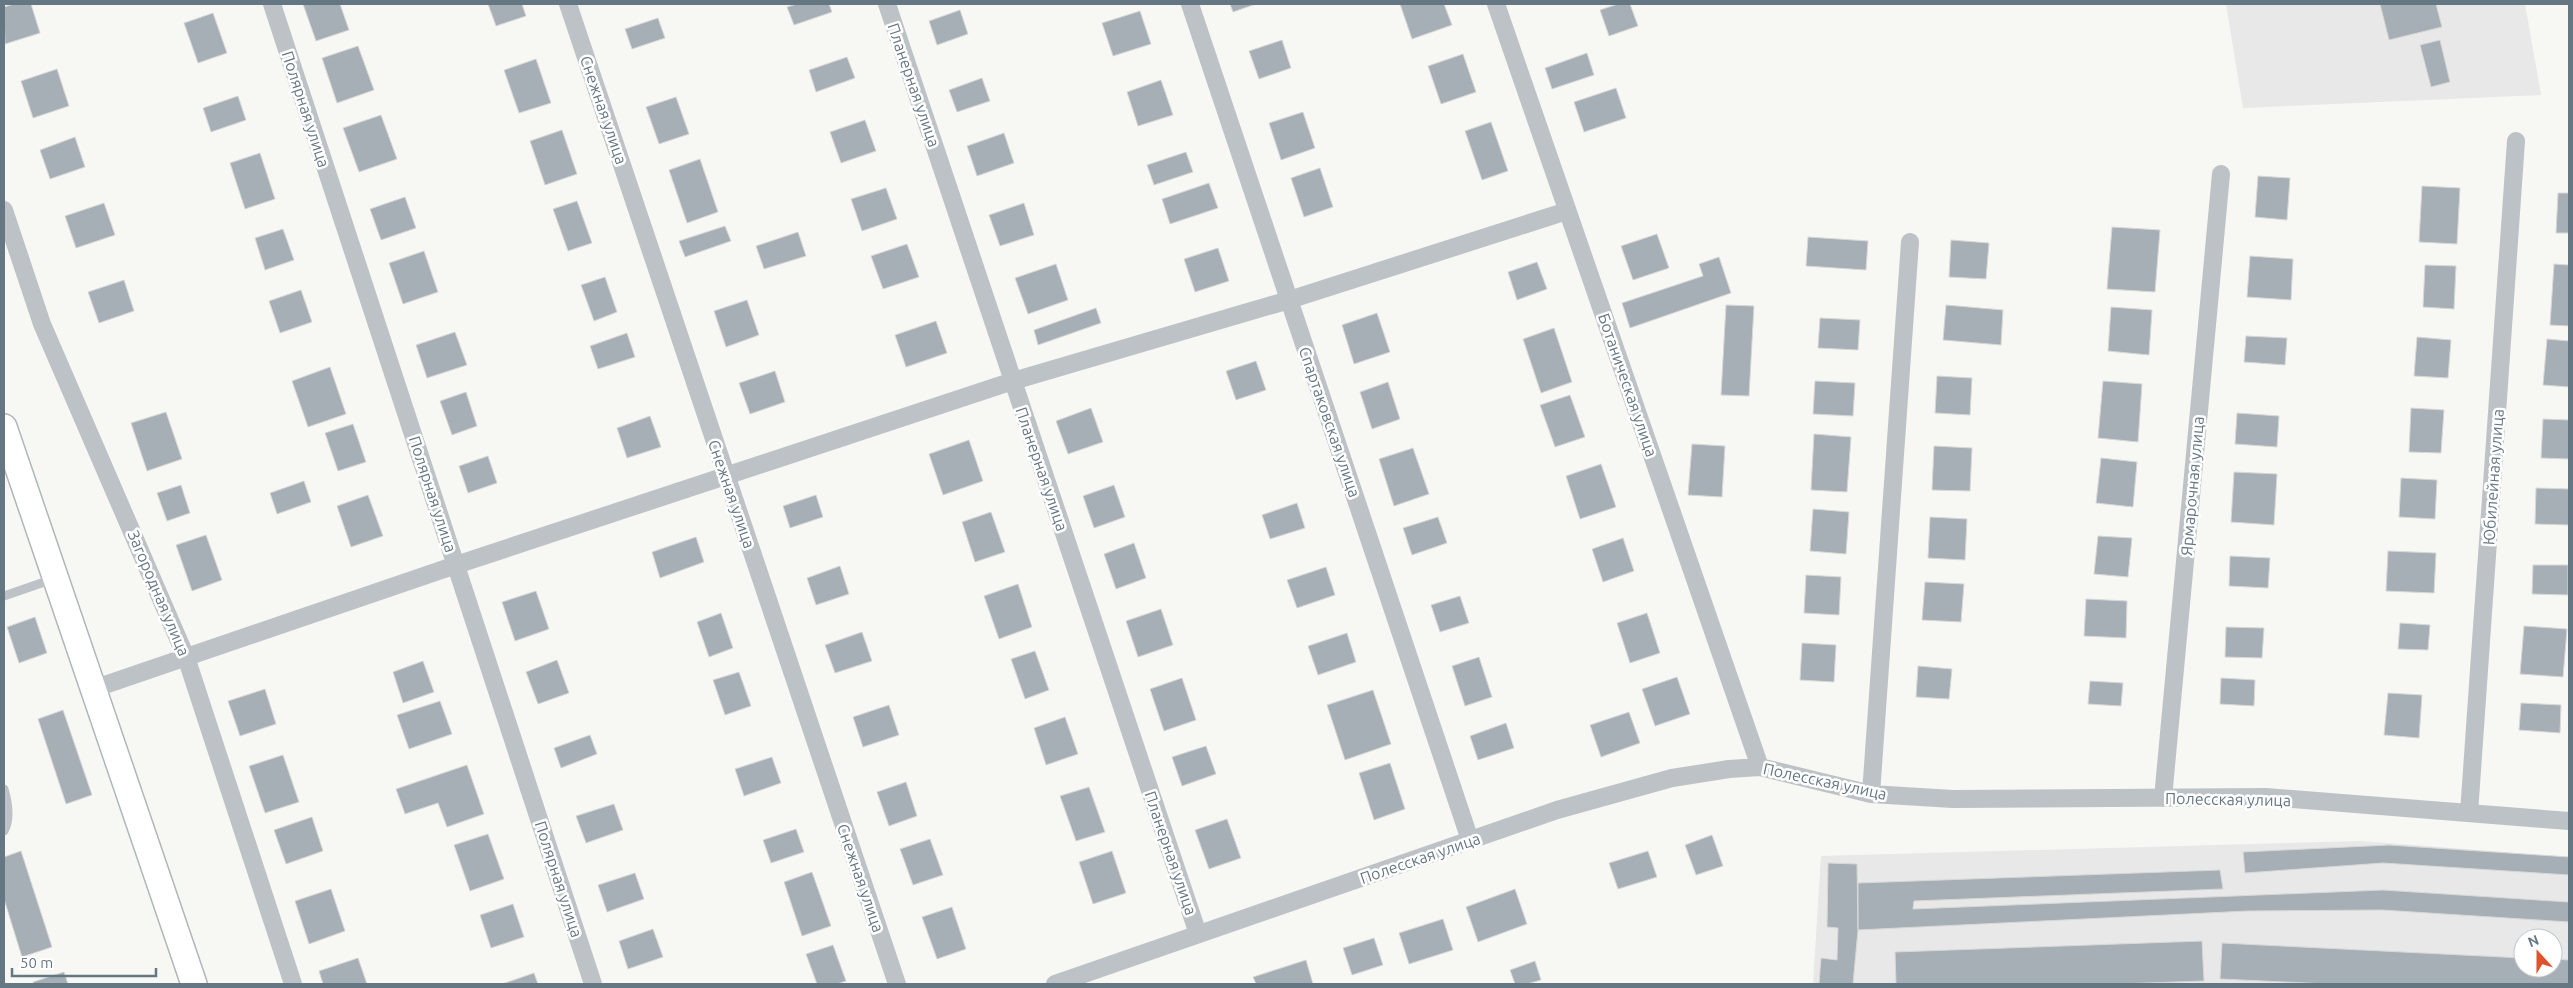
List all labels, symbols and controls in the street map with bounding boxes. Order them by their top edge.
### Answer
street label: Планерная улица [884,21,944,149]
street label: Полярная улица [279,49,333,169]
street label: Снежная улица [577,53,631,167]
street label: Ботаническая улица [1595,311,1661,459]
street label: Спартаковская улица [1296,344,1364,500]
street label: Планерная улица [1012,405,1072,533]
street label: Юбилейная улица [2479,408,2507,546]
street label: Ярмарочная улица [2177,416,2207,556]
street label: Полярная улица [406,434,460,554]
street label: Снежная улица [705,437,759,551]
street label: Загородная улица [124,527,194,659]
street label: Полесская улица [1762,759,1888,803]
street label: Планерная улица [1141,789,1201,917]
street label: Полесская улица [2165,789,2291,809]
street label: Полярная улица [532,819,586,939]
street label: Снежная улица [834,821,888,935]
street label: Полесская улица [1358,829,1482,887]
north arrow [2513,928,2563,978]
text: N [2526,932,2541,950]
scale bar [12,946,156,978]
text: 50 m [20,954,53,971]

